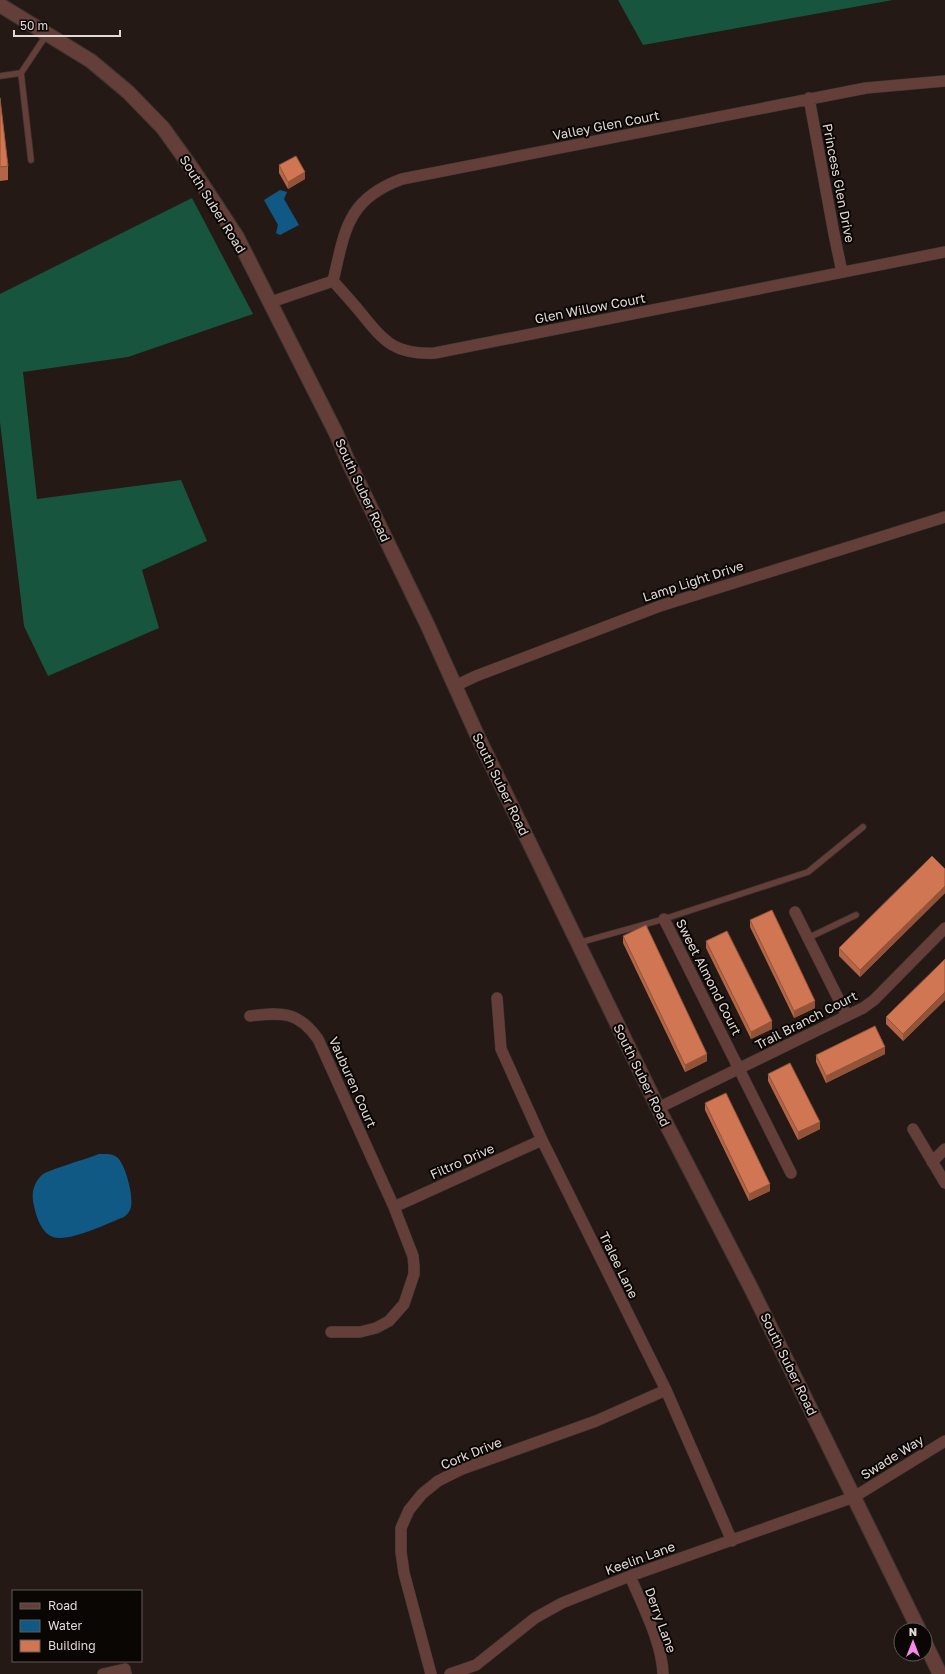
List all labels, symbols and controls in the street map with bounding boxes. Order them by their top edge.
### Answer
scale bar [14,12,120,38]
text: 50 m [20,18,48,33]
street label: Valley Glen Court [551,107,661,143]
street label: Princess Glen Drive [820,122,858,244]
street label: South Suber Road [176,152,250,256]
street label: Glen Willow Court [533,289,647,327]
street label: South Suber Road [332,436,394,544]
street label: Lamp Light Drive [641,557,745,605]
street label: South Suber Road [469,730,533,838]
street label: Sweet Almond Court [673,916,745,1038]
street label: Trail Branch Court [752,987,860,1053]
street label: South Suber Road [610,1021,674,1129]
street label: Vauburen Court [326,1034,380,1130]
street label: Filtro Drive [427,1140,497,1182]
street label: Tralee Lane [596,1229,642,1301]
street label: South Suber Road [757,1310,821,1418]
street label: Swade Way [858,1431,927,1483]
street label: Cork Drive [438,1433,504,1473]
street label: Keelin Lane [603,1538,677,1578]
street label: Derry Lane [642,1585,680,1655]
legend [12,1590,142,1662]
text: Road [48,1598,77,1613]
text: Water [48,1618,82,1633]
north arrow [893,1622,933,1662]
text: N [909,1625,917,1638]
text: Building [48,1638,96,1653]

